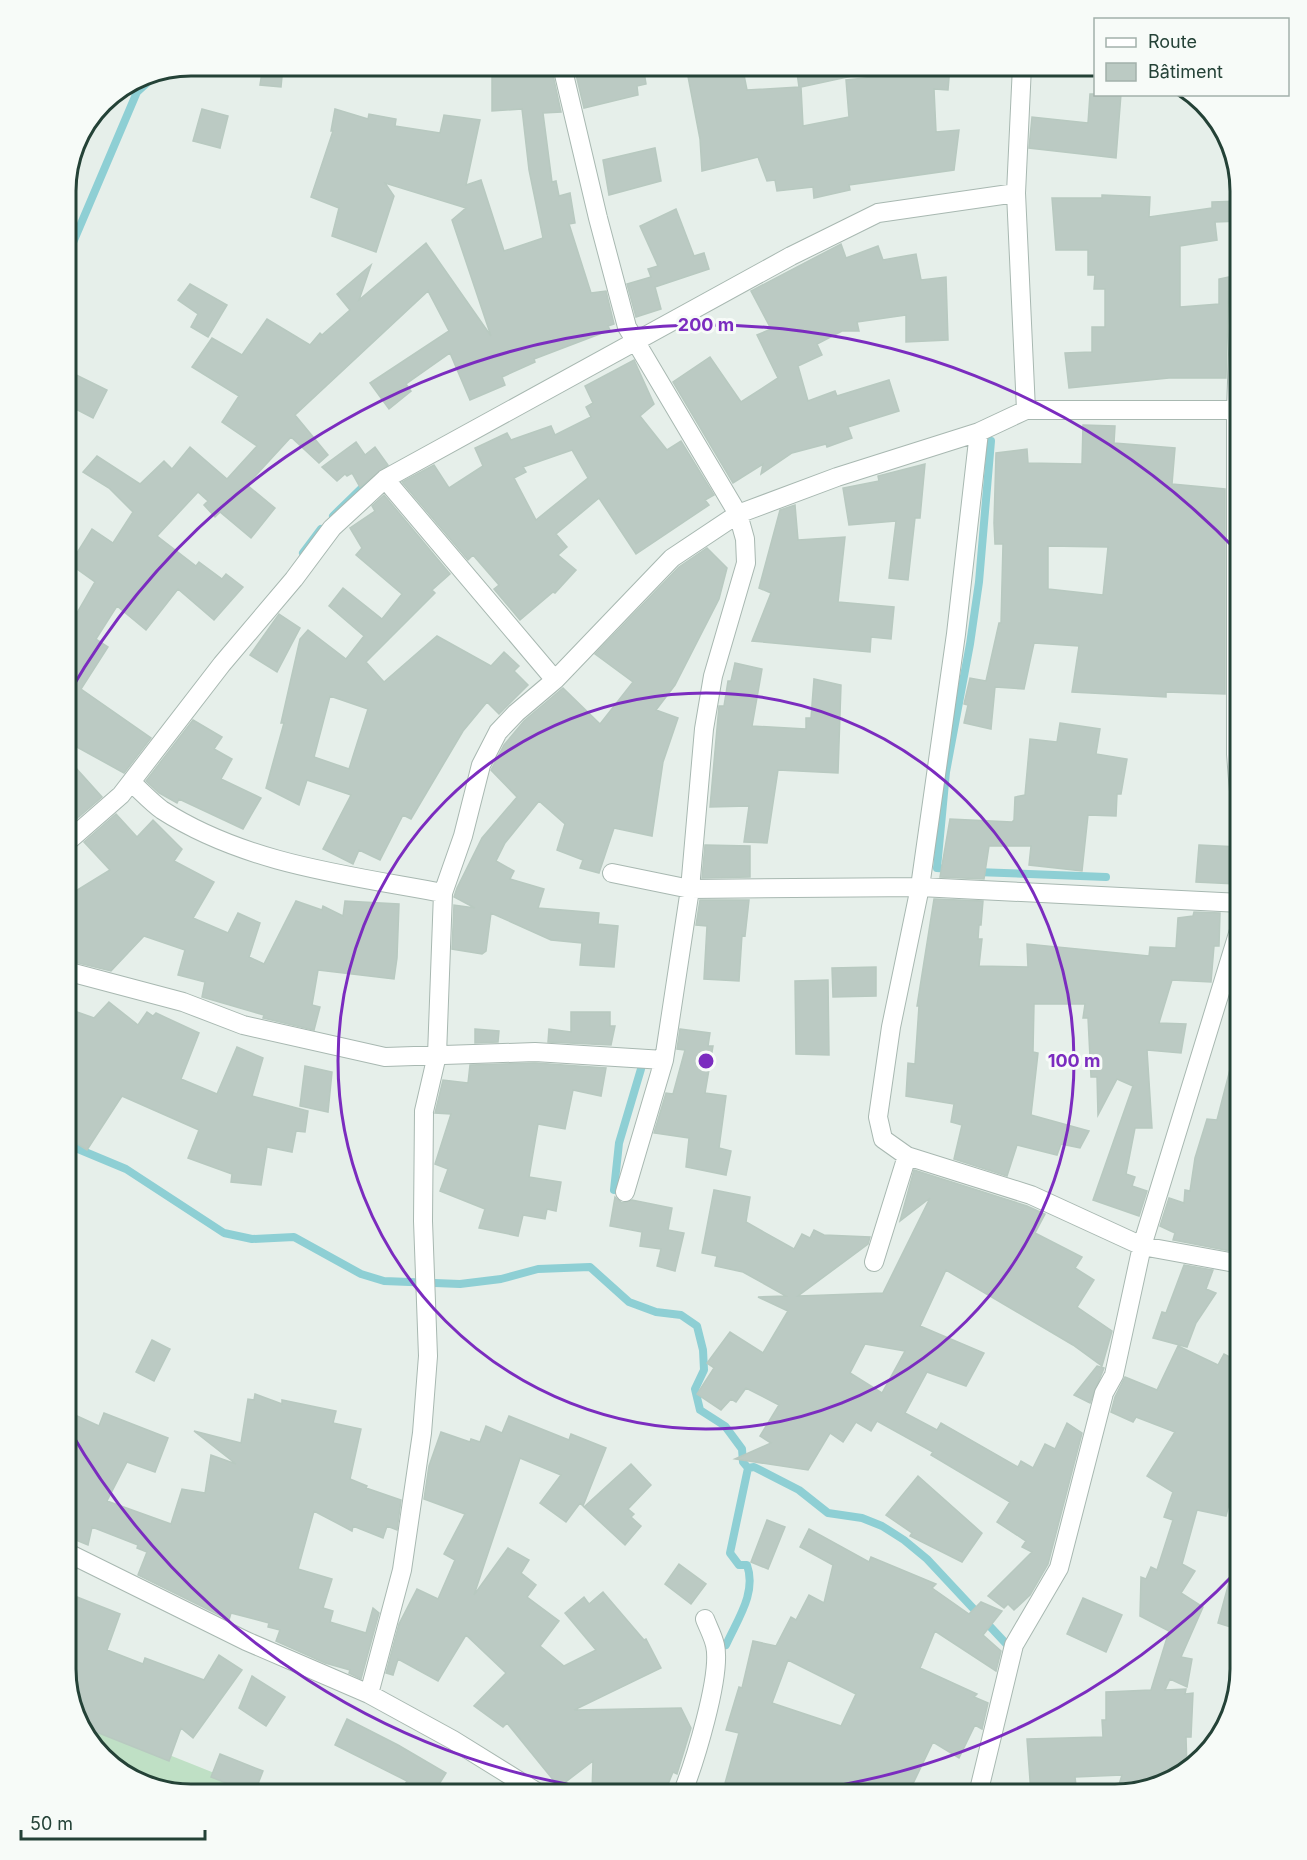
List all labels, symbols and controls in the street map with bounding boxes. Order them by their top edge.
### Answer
legend [1094,18,1289,96]
text: Route [1148,31,1197,52]
text: Bâtiment [1148,61,1223,82]
text: 200 m [678,314,734,335]
text: 100 m [1048,1050,1100,1071]
centre of rings [696,1051,716,1071]
scale bar [21,1803,206,1841]
text: 50 m [30,1813,73,1834]

